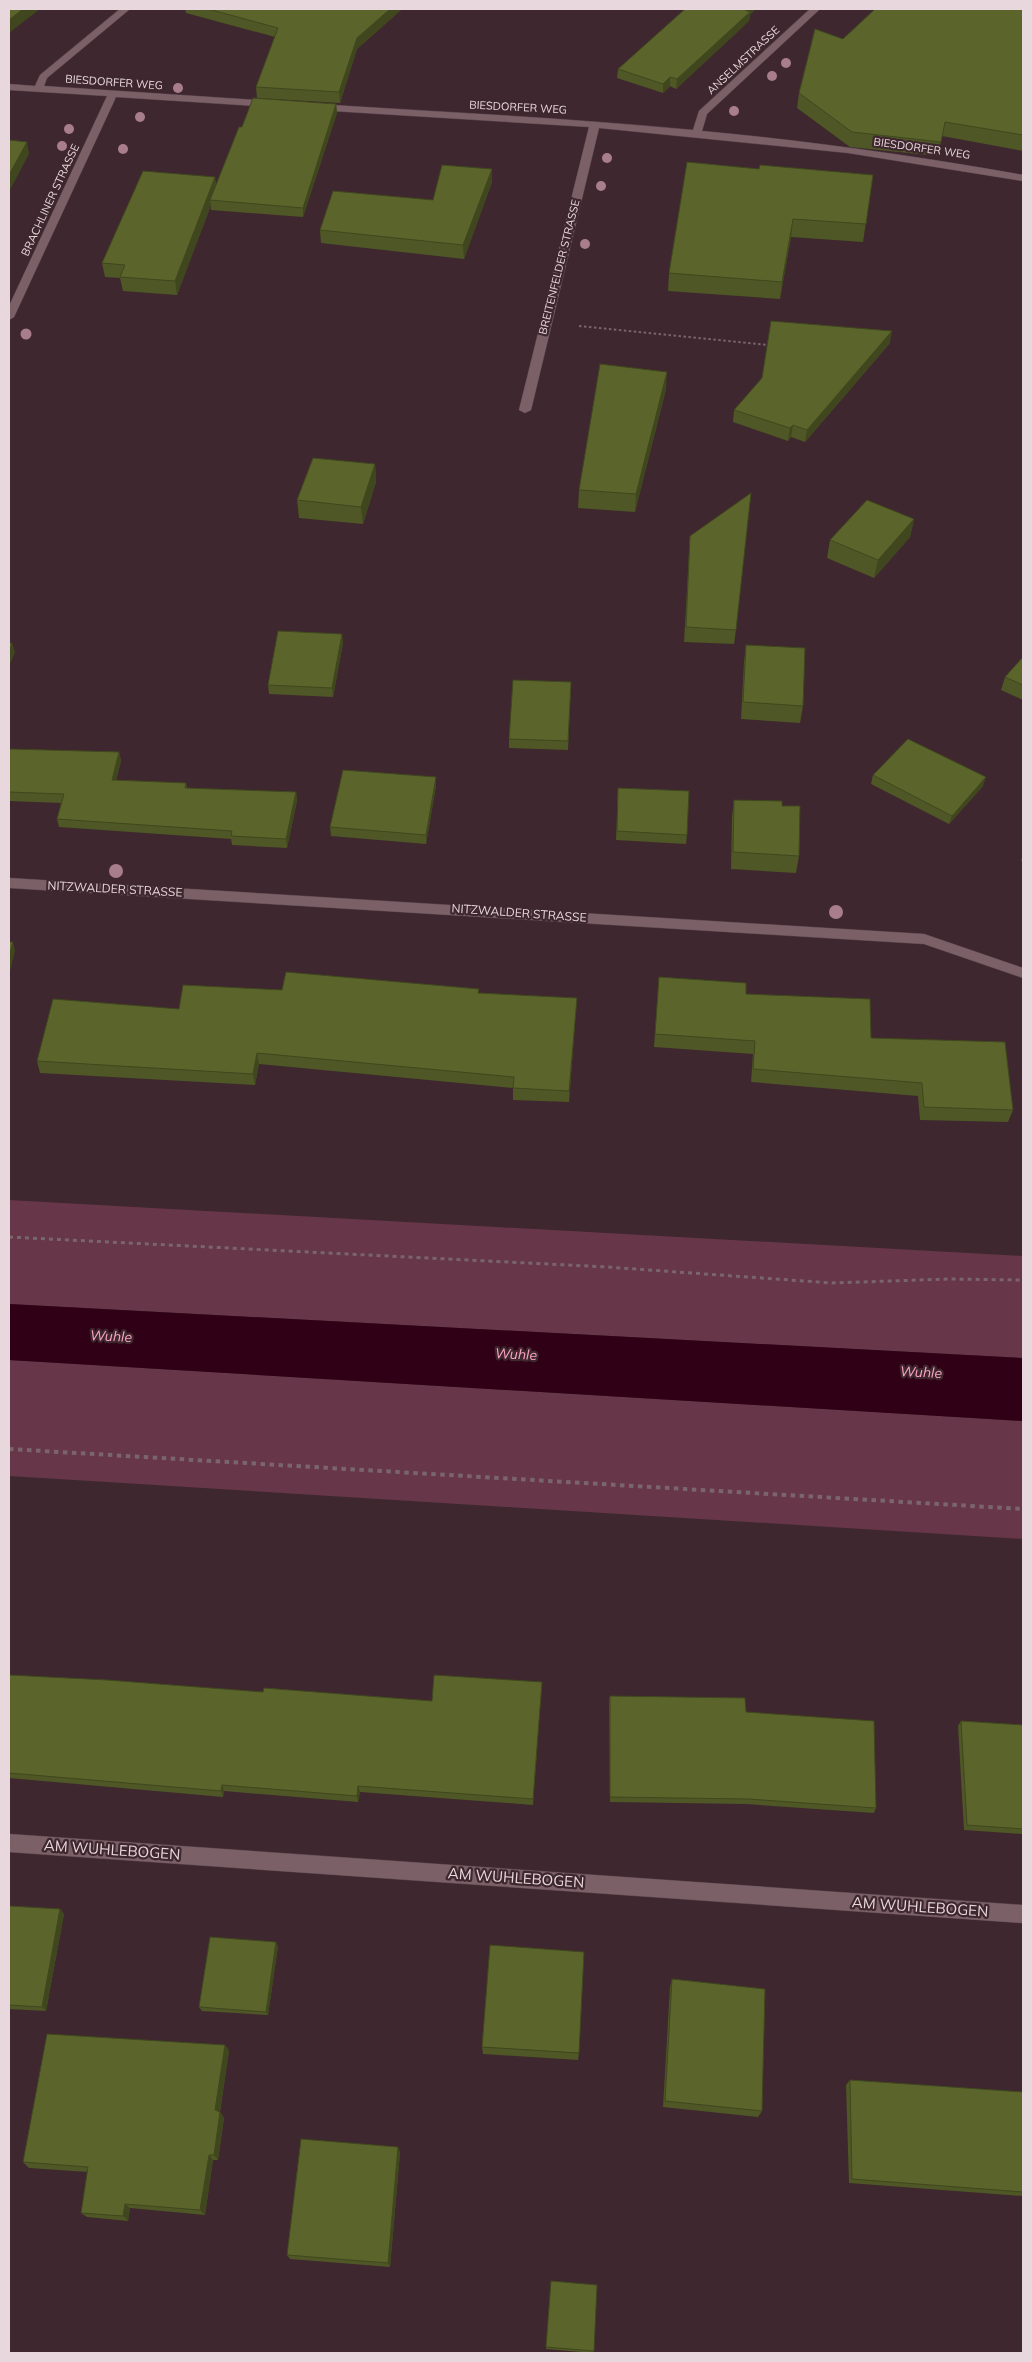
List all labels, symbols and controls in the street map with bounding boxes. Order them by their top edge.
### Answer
street label: ANSELMSTRASSE [704,23,782,97]
street label: BIESDORFER WEG [65,72,163,92]
street label: BIESDORFER WEG [469,97,567,117]
street label: BIESDORFER WEG [873,134,971,162]
street label: BRACHLINER STRASSE [18,142,82,258]
street label: BREITENFELDER STRASSE [535,198,583,336]
street label: NITZWALDER STRASSE [47,877,183,900]
street label: NITZWALDER STRASSE [451,900,587,925]
water label: Wuhle [90,1326,133,1346]
water label: Wuhle [495,1344,538,1364]
water label: Wuhle [900,1362,943,1382]
street label: AM WUHLEBOGEN [43,1835,181,1864]
street label: AM WUHLEBOGEN [447,1863,585,1892]
street label: AM WUHLEBOGEN [851,1892,989,1921]

